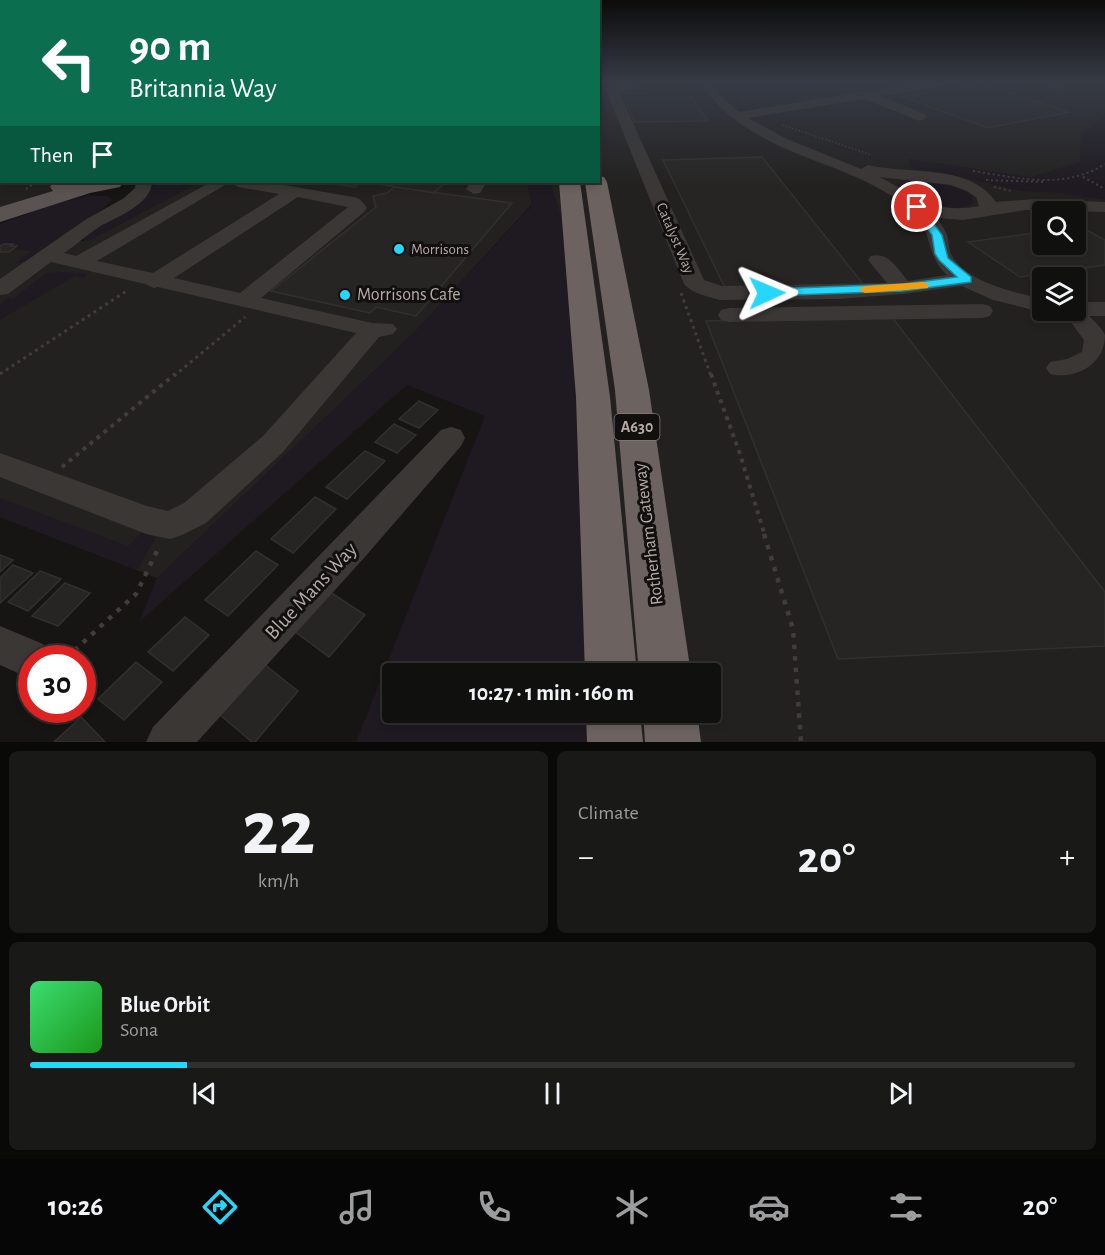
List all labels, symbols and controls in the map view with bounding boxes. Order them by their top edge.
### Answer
icon: left [30,24,108,102]
text: 90 m [129,26,211,68]
text: Britannia Way [129,75,277,102]
icon: arrive [86,138,119,171]
text: Then [30,144,74,166]
pin [891,181,942,232]
icon: arrive [900,190,933,223]
street label: Catalyst Way [653,201,697,276]
map controls [1032,201,1086,321]
button: search [1032,201,1086,255]
marker: Morrisons [392,242,406,256]
place label: Morrisons [411,242,469,257]
position arrow [735,261,799,325]
button: layers [1032,267,1086,321]
place label: Morrisons Cafe [357,286,461,304]
marker: Morrisons Cafe [338,288,352,302]
road number: A630 [614,414,660,440]
street label: Rotherham Gateway [631,462,667,606]
street label: Blue Mans Way [261,538,361,644]
speed limit sign: 30 [18,645,96,723]
text: 10:27 · 1 min · 160 m [469,682,634,704]
text: 22 [242,791,315,869]
text: Climate [578,803,639,823]
text: 20° [798,836,855,881]
text: − [578,841,594,874]
text: + [1059,841,1075,874]
text: km/h [258,871,299,891]
text: Blue Orbit [120,994,210,1016]
text: Sona [120,1020,158,1040]
icon: previous [188,1077,221,1110]
icon: pause [536,1077,569,1110]
icon: next [884,1077,917,1110]
icon: directions [199,1186,241,1228]
icon: music [336,1186,378,1228]
icon: phone [473,1186,515,1228]
icon: climate [611,1186,653,1228]
icon: car [748,1186,790,1228]
icon: filters [885,1186,927,1228]
text: 10:26 [48,1193,103,1220]
text: 20° [1023,1193,1057,1220]

